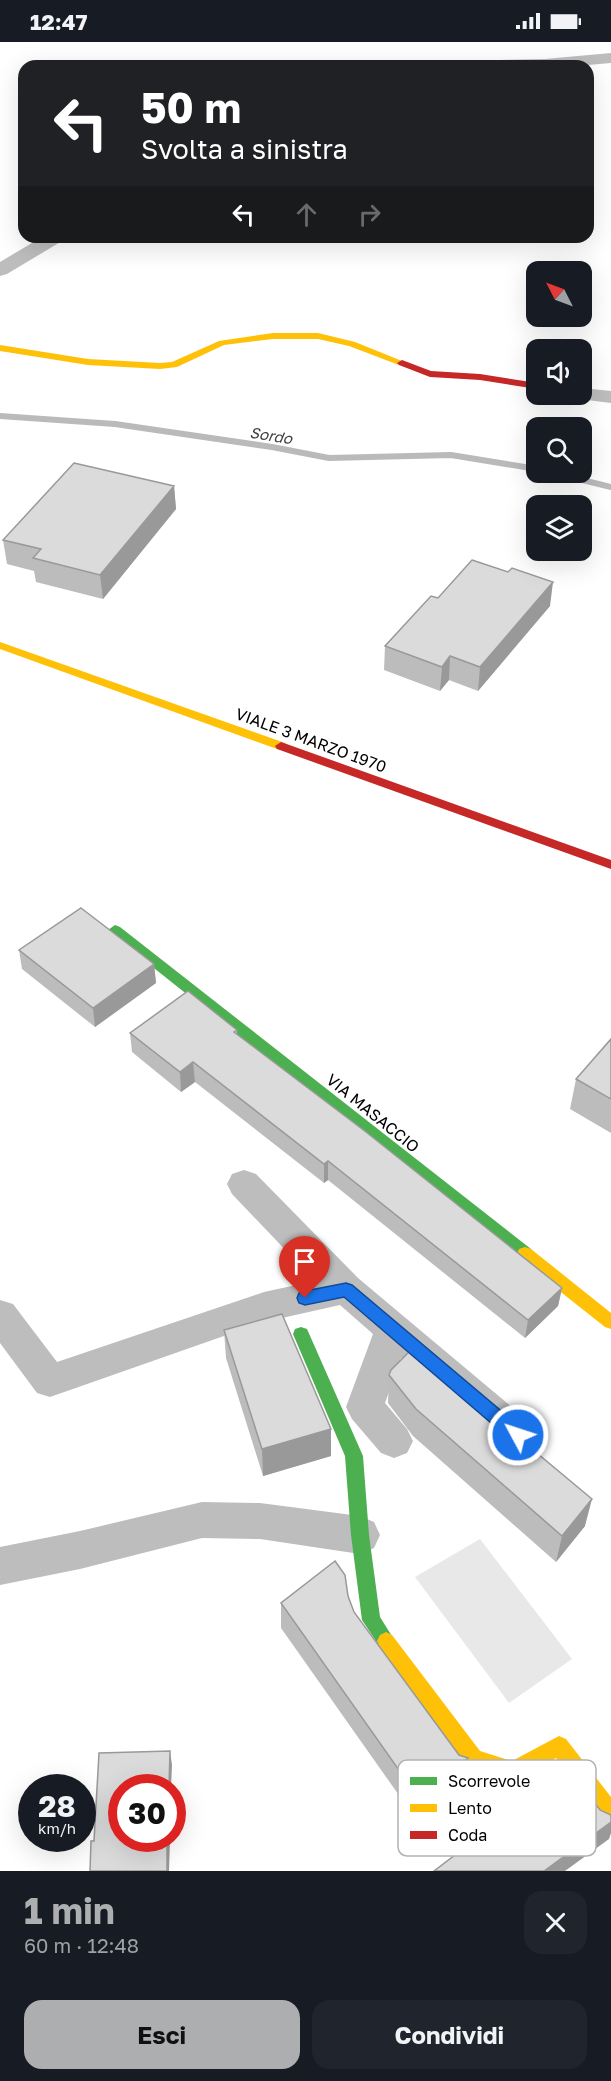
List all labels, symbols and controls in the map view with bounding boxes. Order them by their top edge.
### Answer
text: 12:47 [30,8,88,35]
text: 50 m [141,82,241,132]
icon: left [42,84,120,162]
text: Svolta a sinistra [141,133,348,165]
icon: left [227,198,260,231]
icon: ahead [290,198,323,231]
icon: right [353,198,386,231]
north arrow [526,261,592,327]
map controls [526,261,592,561]
button: sound [526,339,592,405]
button: search [526,417,592,483]
water label: Sordo [249,423,294,447]
button: layers [526,495,592,561]
street label: VIALE 3 MARZO 1970 [233,703,389,777]
street label: VIA MASACCIO [322,1069,424,1157]
pin [279,1236,330,1298]
icon: arrive [288,1245,321,1278]
position arrow [486,1403,550,1467]
legend [398,1760,596,1856]
text: Scorrevole [448,1771,530,1791]
speed limit sign: 30 [108,1774,186,1852]
text: 28 [38,1788,76,1824]
text: Lento [448,1798,492,1818]
text: km/h [38,1819,76,1837]
text: Coda [448,1825,487,1845]
text: 1 min [24,1889,115,1932]
button: close [524,1891,587,1954]
text: 60 m · 12:48 [24,1933,139,1957]
button: Esci [24,2000,300,2069]
button: Condividi [312,2000,587,2069]

